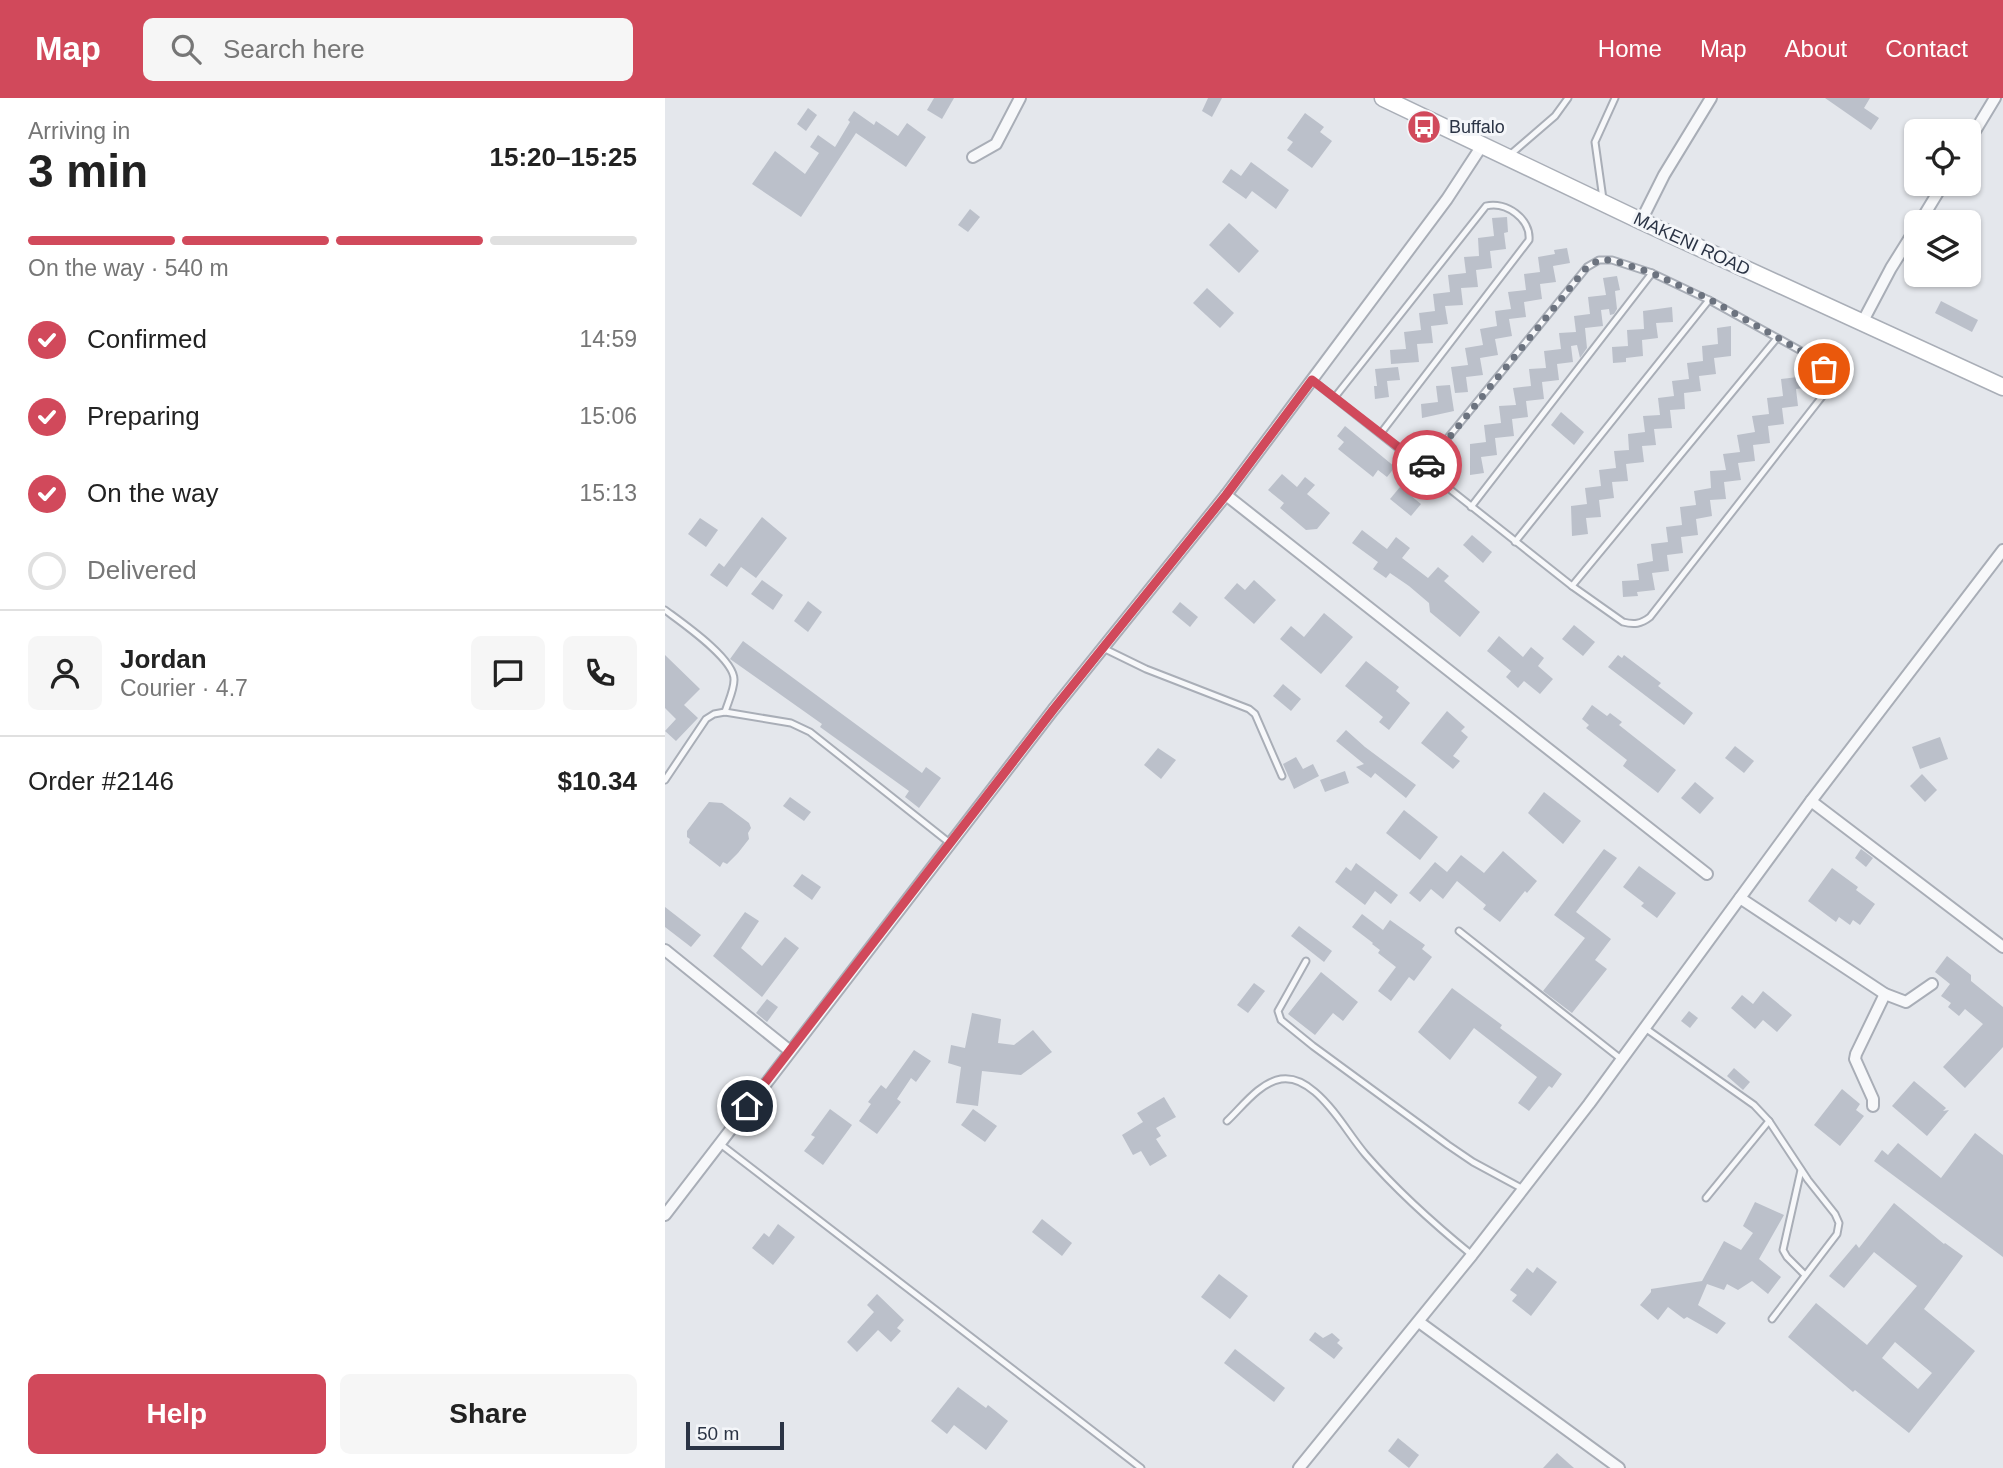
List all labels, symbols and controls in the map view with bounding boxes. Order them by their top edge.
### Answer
search box [143,18,633,81]
text: Map [35,30,101,67]
icon: search [167,30,205,68]
text: Search here [223,34,365,64]
text: Home [1598,35,1662,62]
text: Map [1700,35,1747,62]
text: About [1785,35,1847,62]
text: Contact [1885,35,1968,62]
bus stop icon: Buffalo [1405,108,1443,146]
place label: Buffalo [1449,117,1505,137]
text: Arriving in [28,118,130,144]
map controls [1904,119,1981,287]
button: locate [1904,119,1981,196]
text: 15:20–15:25 [490,142,637,172]
text: 3 min [28,145,148,197]
street label: MAKENI ROAD [1631,208,1753,280]
button: layers [1904,210,1981,287]
text: On the way · 540 m [28,255,229,281]
icon: check [28,321,66,359]
text: Confirmed [87,324,207,354]
text: 14:59 [579,326,637,352]
pin [1794,339,1854,399]
icon: bag [1805,350,1843,388]
icon: check [28,398,66,436]
text: Preparing [87,401,200,431]
text: 15:06 [579,403,637,429]
courier [1392,430,1462,500]
icon: car [1408,446,1446,484]
icon: check [28,475,66,513]
text: On the way [87,478,219,508]
text: 15:13 [579,480,637,506]
text: Delivered [87,555,197,585]
button: person [28,636,102,710]
button: chat [471,636,545,710]
button: phone [563,636,637,710]
text: Jordan [120,644,207,674]
text: Courier · 4.7 [120,675,248,701]
text: Order #2146 [28,766,174,796]
text: $10.34 [557,766,637,796]
pin [717,1076,777,1136]
icon: home [728,1087,766,1125]
button: Help [28,1374,326,1454]
button: Share [340,1374,637,1454]
scale bar [686,1419,784,1451]
text: 50 m [697,1423,739,1444]

